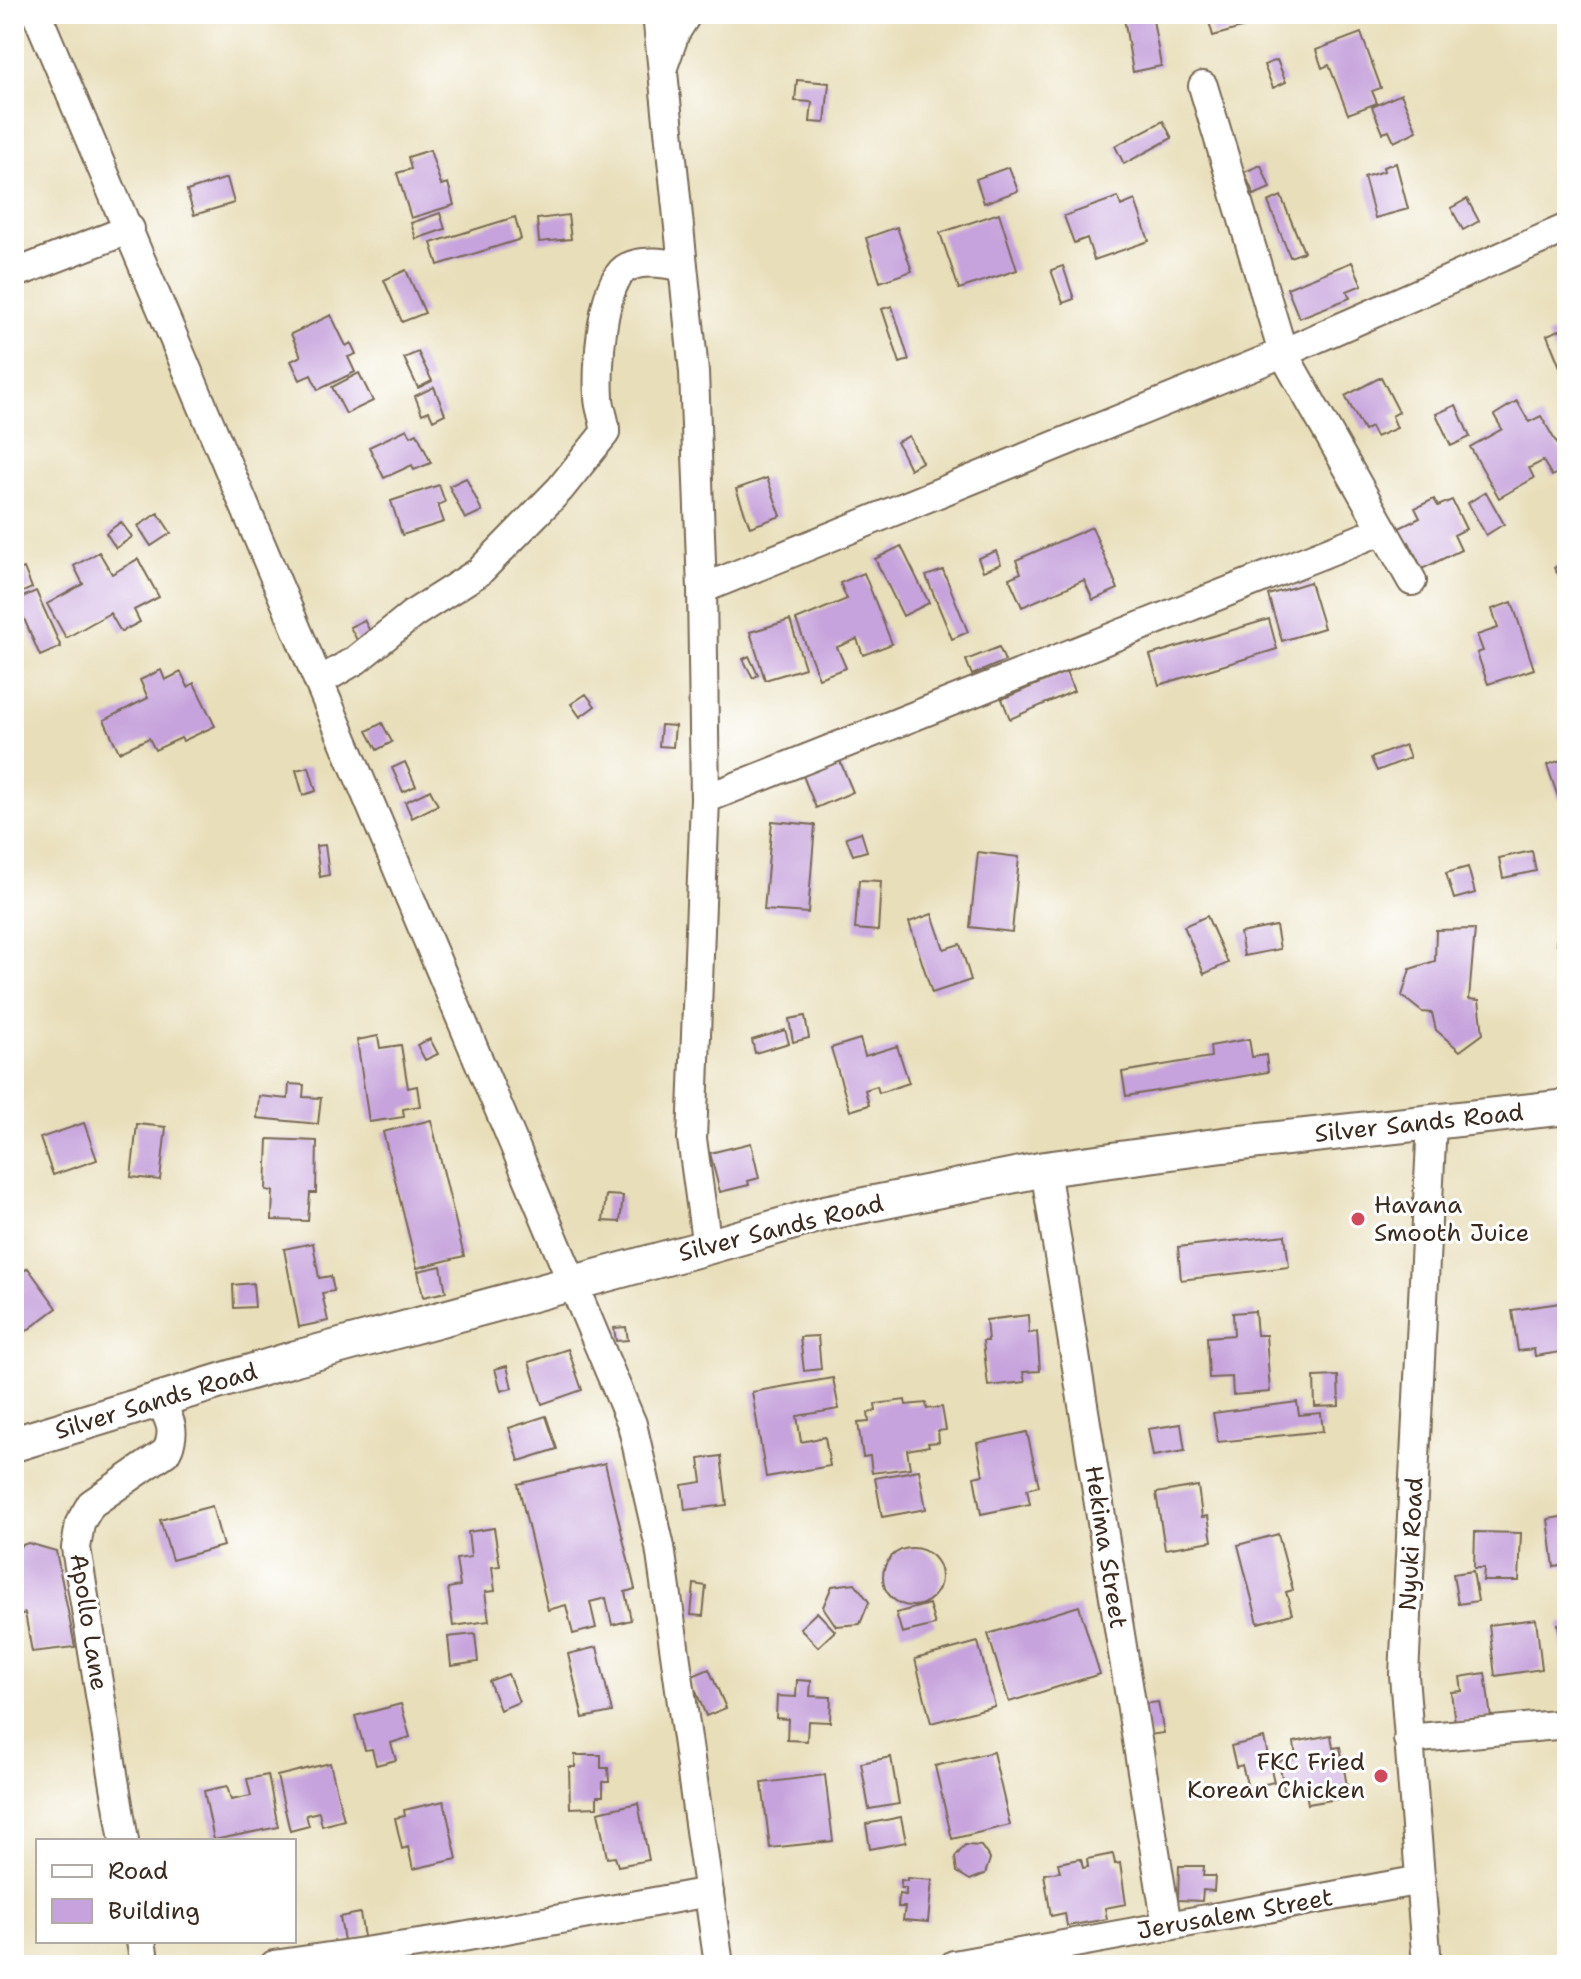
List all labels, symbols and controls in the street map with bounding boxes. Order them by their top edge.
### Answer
street label: Silver Sands Road [1313,1096,1525,1150]
street label: Silver Sands Road [675,1187,887,1269]
place label: Havana Smooth Juice [1374,1189,1529,1249]
marker: Havana Smooth Juice [1349,1210,1367,1228]
street label: Silver Sands Road [51,1355,261,1447]
street label: Hekima Street [1077,1463,1135,1631]
street label: Nyuki Road [1392,1476,1430,1612]
street label: Apollo Lane [62,1551,116,1693]
place label: FKC Fried Korean Chicken [1187,1746,1365,1806]
marker: FKC Fried Korean Chicken [1372,1767,1390,1785]
legend [36,1839,296,1943]
text: Road [108,1855,168,1887]
street label: Jerusalem Street [1135,1881,1335,1947]
text: Building [108,1895,200,1927]

